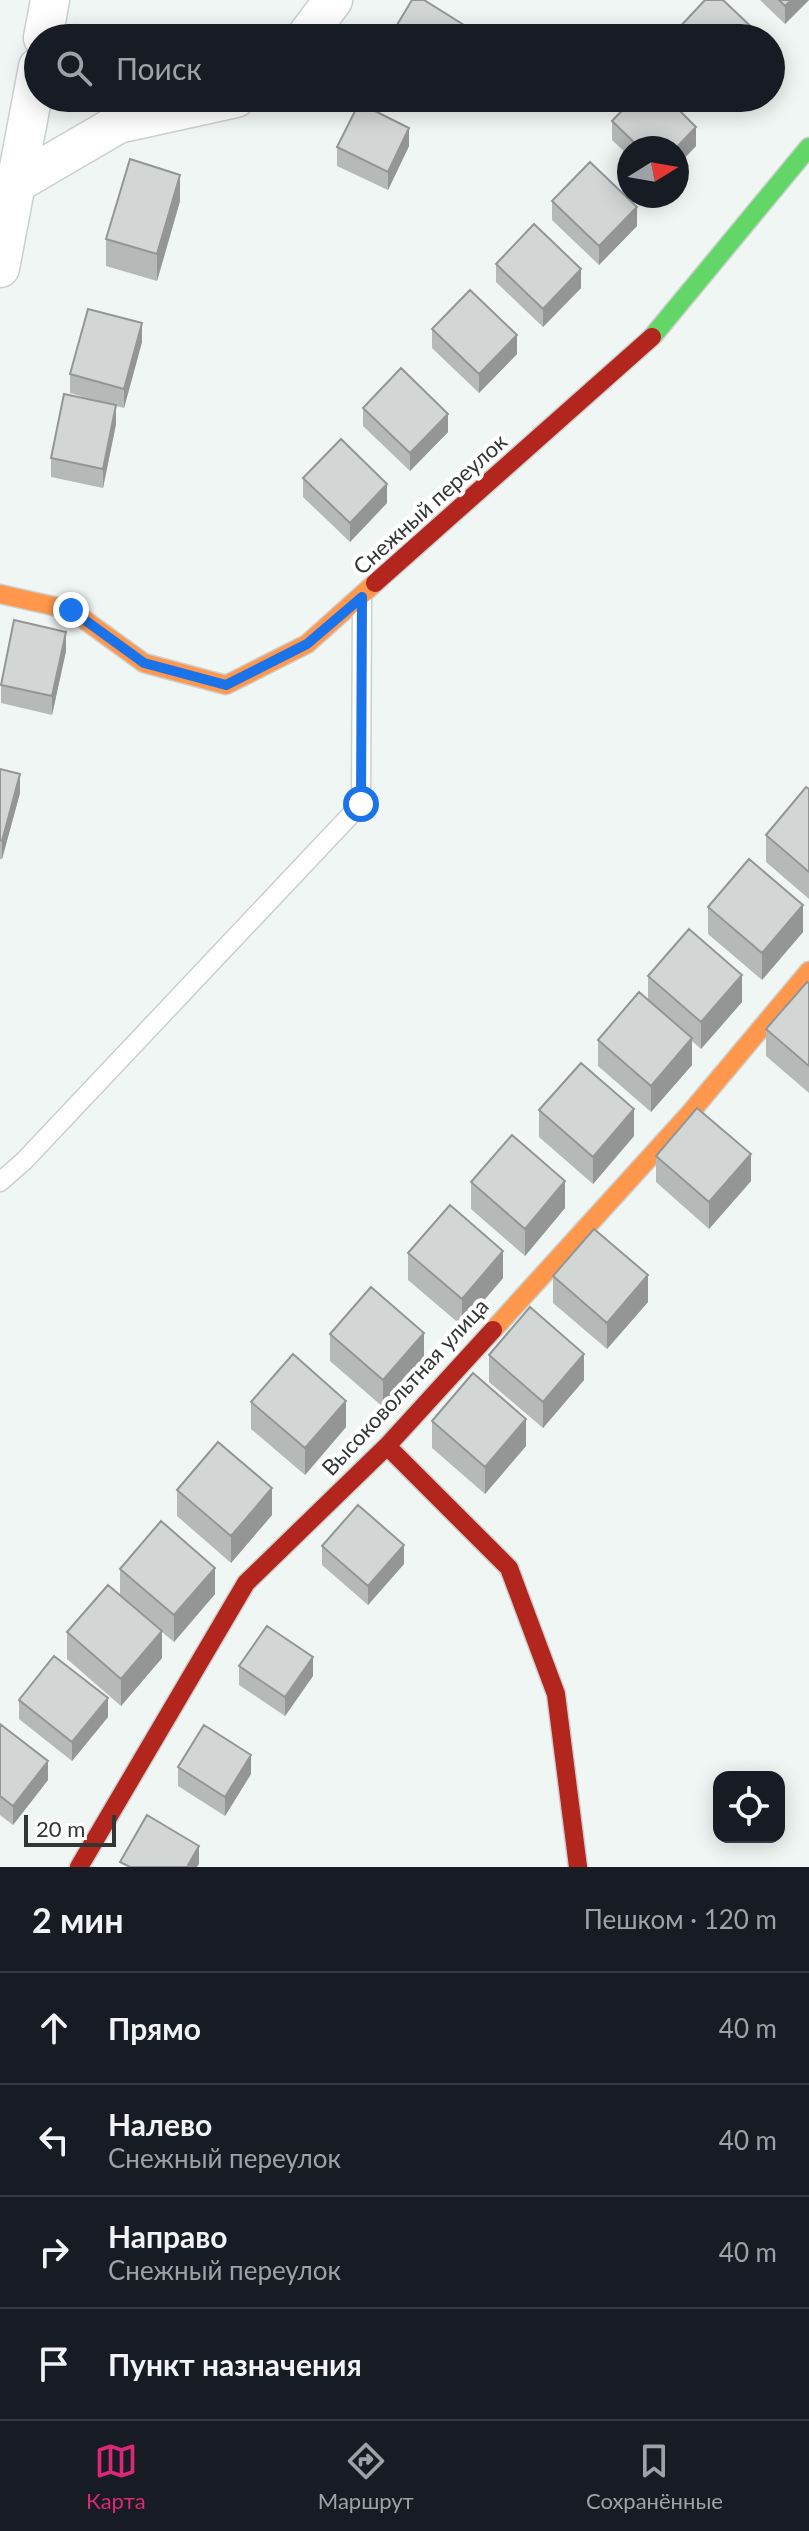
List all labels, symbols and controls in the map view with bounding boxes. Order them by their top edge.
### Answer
search box [24,24,785,112]
icon: search [52,46,96,90]
text: Поиск [116,50,202,86]
north arrow [617,136,689,208]
street label: Снежный переулок [347,427,512,580]
route end [53,592,89,628]
route start [343,786,379,822]
street label: Высоковольтная улица [316,1293,494,1481]
map controls [713,1771,785,1843]
button: locate [713,1771,785,1843]
scale bar [24,1811,116,1847]
text: 20 m [36,1815,85,1842]
text: 2 мин [32,1899,124,1940]
text: Пешком · 120 m [584,1903,777,1935]
icon: ahead [32,2006,76,2050]
text: Прямо [108,2010,201,2046]
text: 40 m [719,2012,777,2044]
text: Налево [108,2106,212,2142]
icon: left [32,2118,76,2162]
text: 40 m [719,2124,777,2156]
text: Снежный переулок [108,2142,341,2174]
text: Направо [108,2218,228,2254]
icon: right [32,2230,76,2274]
text: 40 m [719,2236,777,2268]
text: Снежный переулок [108,2254,341,2286]
icon: arrive [32,2342,76,2386]
text: Пункт назначения [108,2346,362,2382]
tab: Карта [86,2439,146,2514]
tab: Маршрут [318,2439,414,2514]
tab: Сохранённые [586,2439,723,2514]

